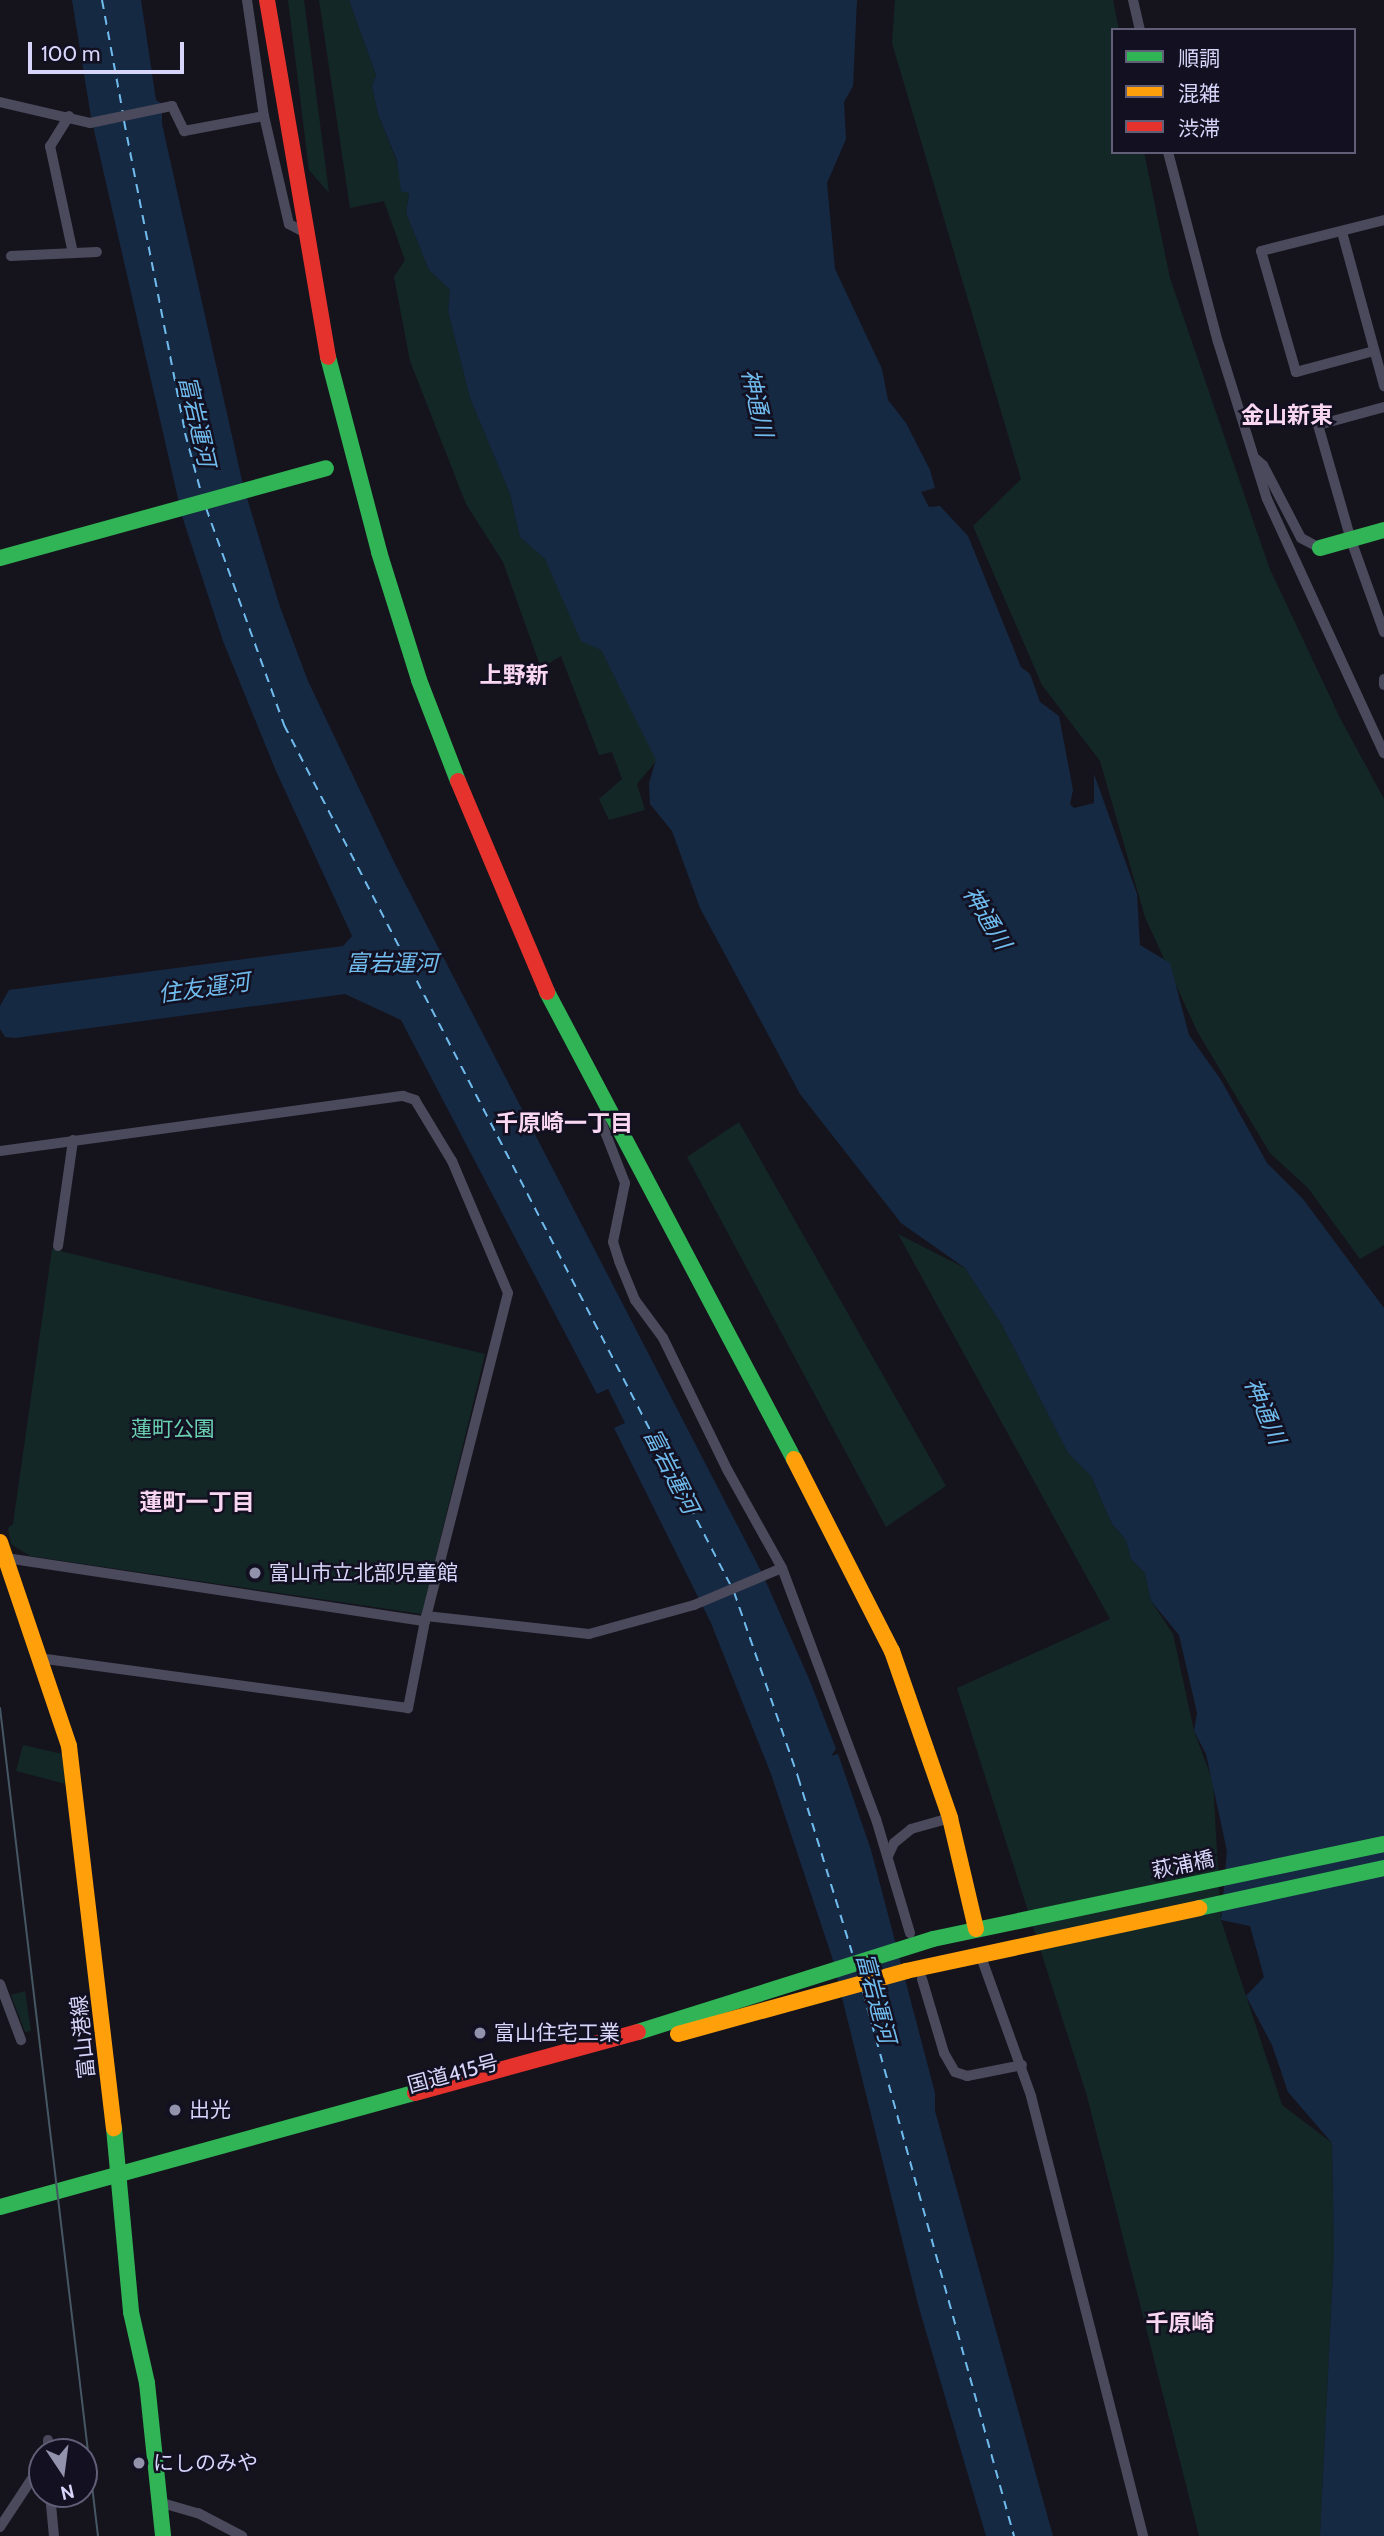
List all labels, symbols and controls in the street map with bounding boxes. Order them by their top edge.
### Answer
scale bar [32,28,187,72]
legend [1111,28,1356,154]
text: 100 m [41,41,100,66]
text: 順調 [1178,46,1220,71]
text: 混雑 [1178,81,1220,106]
text: 渋滞 [1178,116,1220,141]
water label: 神通川 [736,366,778,440]
water label: 富岩運河 [173,373,221,469]
district label: 金山新東 [1241,401,1333,429]
district label: 上野新 [480,661,548,689]
water label: 神通川 [957,881,1017,955]
water label: 富岩運河 [346,949,438,977]
water label: 住友運河 [157,968,251,1008]
district label: 千原崎一丁目 [495,1109,633,1137]
water label: 神通川 [1239,1374,1291,1448]
park label: 蓮町公園 [131,1416,215,1442]
water label: 富岩運河 [638,1424,704,1518]
district label: 蓮町一丁目 [140,1488,254,1516]
place label: 富山市立北部児童館 [269,1560,458,1586]
marker: 富山市立北部児童館 [247,1565,263,1581]
street label: 萩浦橋 [1150,1846,1216,1884]
water label: 富岩運河 [851,1950,901,2046]
street label: 富山港線 [66,1994,100,2080]
place label: 富山住宅工業 [494,2020,620,2046]
marker: 富山住宅工業 [472,2025,488,2041]
street label: 国道415号 [405,2050,501,2098]
place label: 出光 [189,2097,231,2123]
marker: 出光 [167,2102,183,2118]
district label: 千原崎 [1146,2309,1214,2337]
north arrow [28,2438,98,2508]
place label: にしのみや [153,2450,258,2476]
marker: にしのみや [131,2455,147,2471]
text: N [58,2479,77,2505]

